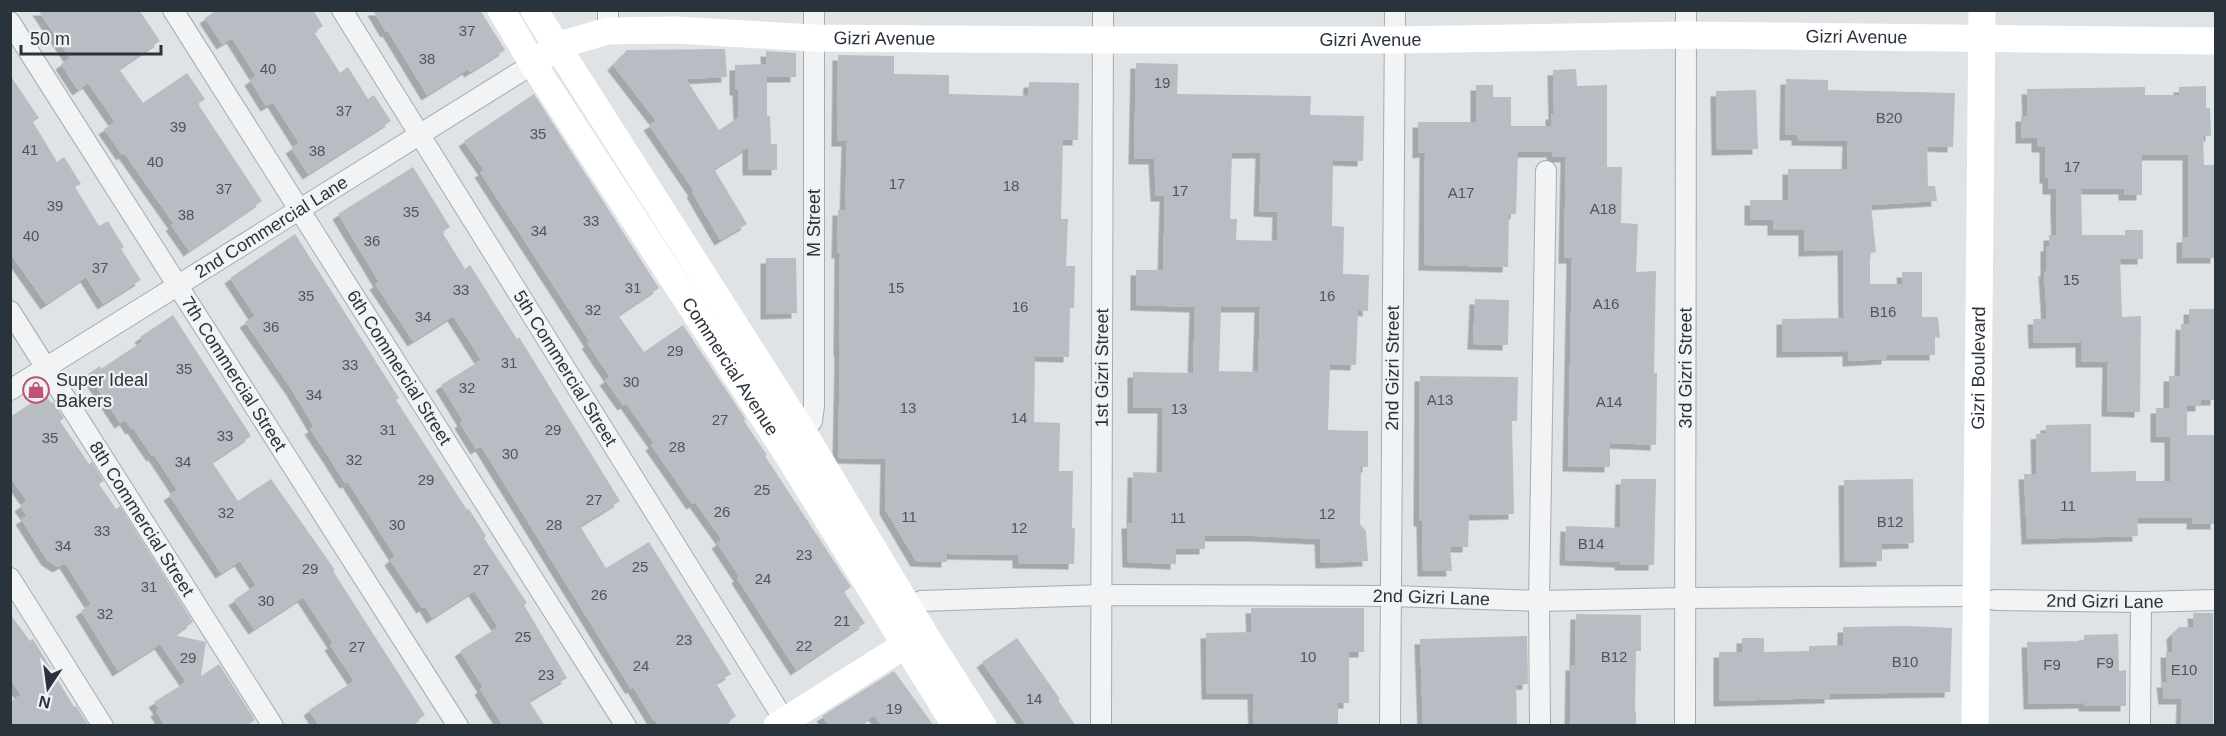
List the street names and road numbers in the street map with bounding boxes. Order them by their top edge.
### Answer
street label: Gizri Avenue [1805,26,1907,48]
street label: Gizri Avenue [833,28,935,49]
street label: Gizri Avenue [1320,30,1421,50]
street label: 2nd Commercial Lane [191,172,351,282]
street label: M Street [804,189,824,257]
street label: 6th Commercial Street [343,286,456,449]
street label: 5th Commercial Street [509,287,621,450]
street label: 7th Commercial Street [177,293,290,455]
street label: Commercial Avenue [678,294,783,439]
street label: 2nd Gizri Street [1382,305,1403,431]
street label: Gizri Boulevard [1968,306,1989,430]
street label: 3rd Gizri Street [1675,307,1696,429]
street label: 1st Gizri Street [1092,308,1112,428]
street label: 8th Commercial Street [85,438,198,600]
street label: 2nd Gizri Lane [1373,586,1490,609]
street label: 2nd Gizri Lane [2046,591,2164,612]

